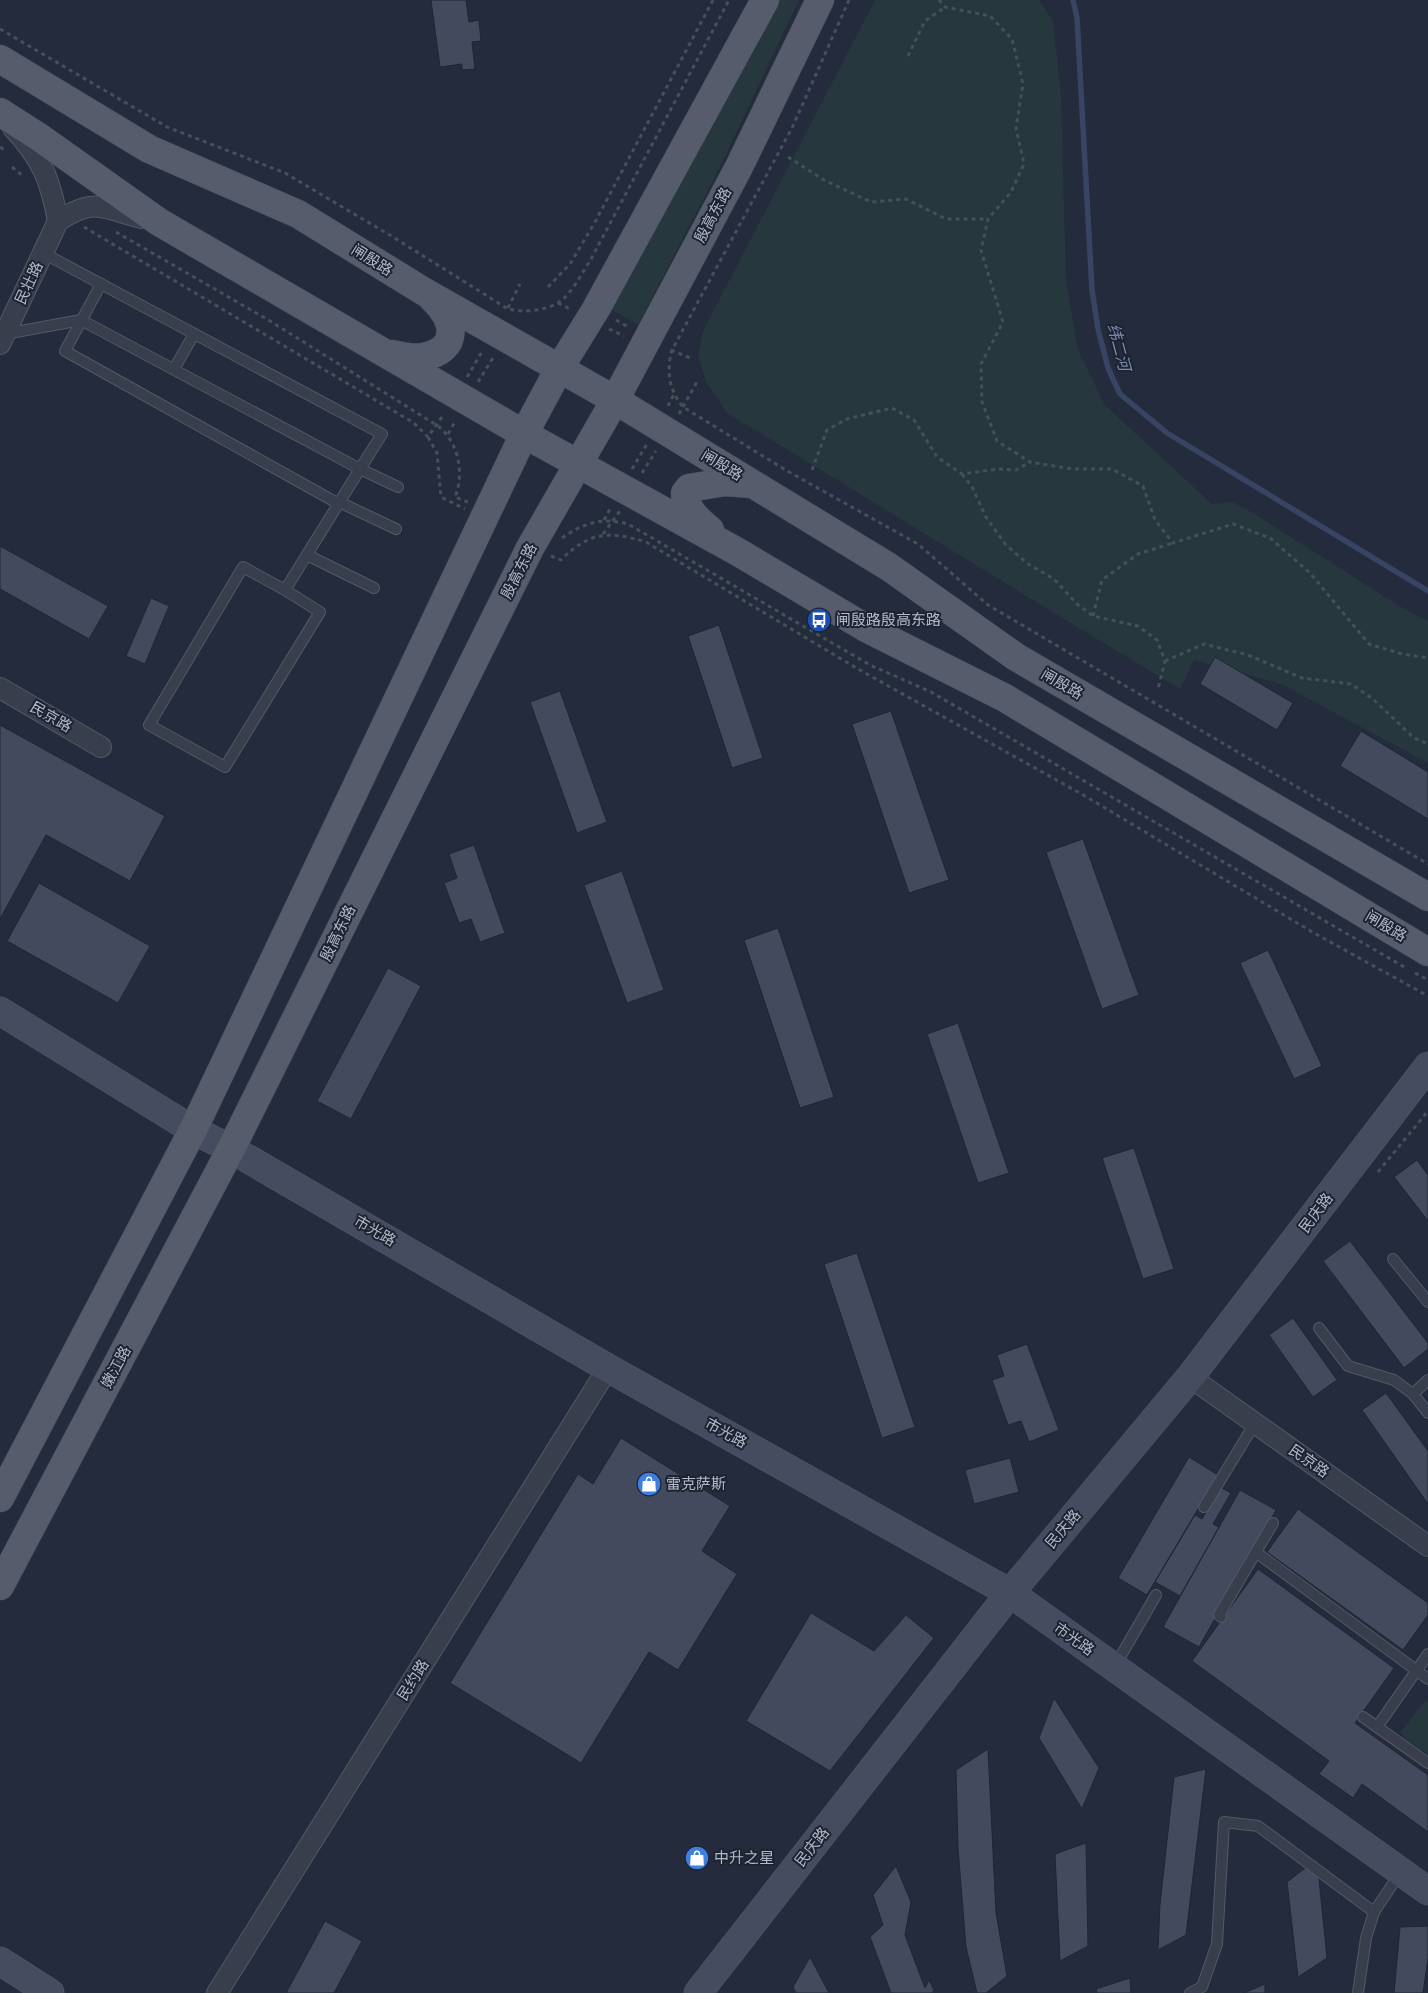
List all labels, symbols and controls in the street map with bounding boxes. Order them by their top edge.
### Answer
street label: 殷高东路 [691,184,735,246]
street label: 闸殷路 [348,240,396,280]
street label: 民壮路 [11,259,47,307]
water label: 纬二河 [1104,321,1135,376]
street label: 闸殷路 [698,446,746,484]
street label: 殷高东路 [497,540,541,602]
bus stop icon: 闸殷路殷高东路 [806,607,832,633]
place label: 闸殷路殷高东路 [836,611,941,629]
street label: 闸殷路 [1038,665,1086,703]
street label: 民京路 [27,698,75,736]
street label: 殷高东路 [317,902,359,964]
street label: 闸殷路 [1362,907,1410,945]
street label: 民庆路 [1295,1190,1337,1236]
street label: 市光路 [351,1212,399,1250]
street label: 嫩江路 [97,1343,135,1391]
street label: 市光路 [702,1414,750,1452]
street label: 民京路 [1285,1441,1333,1481]
shop icon: 雷克萨斯 [636,1471,662,1497]
place label: 雷克萨斯 [666,1475,726,1493]
street label: 民庆路 [1042,1506,1084,1552]
street label: 市光路 [1050,1619,1098,1659]
street label: 民约路 [393,1656,433,1704]
street label: 民庆路 [791,1824,833,1870]
shop icon: 中升之星 [684,1845,710,1871]
place label: 中升之星 [714,1849,774,1867]

